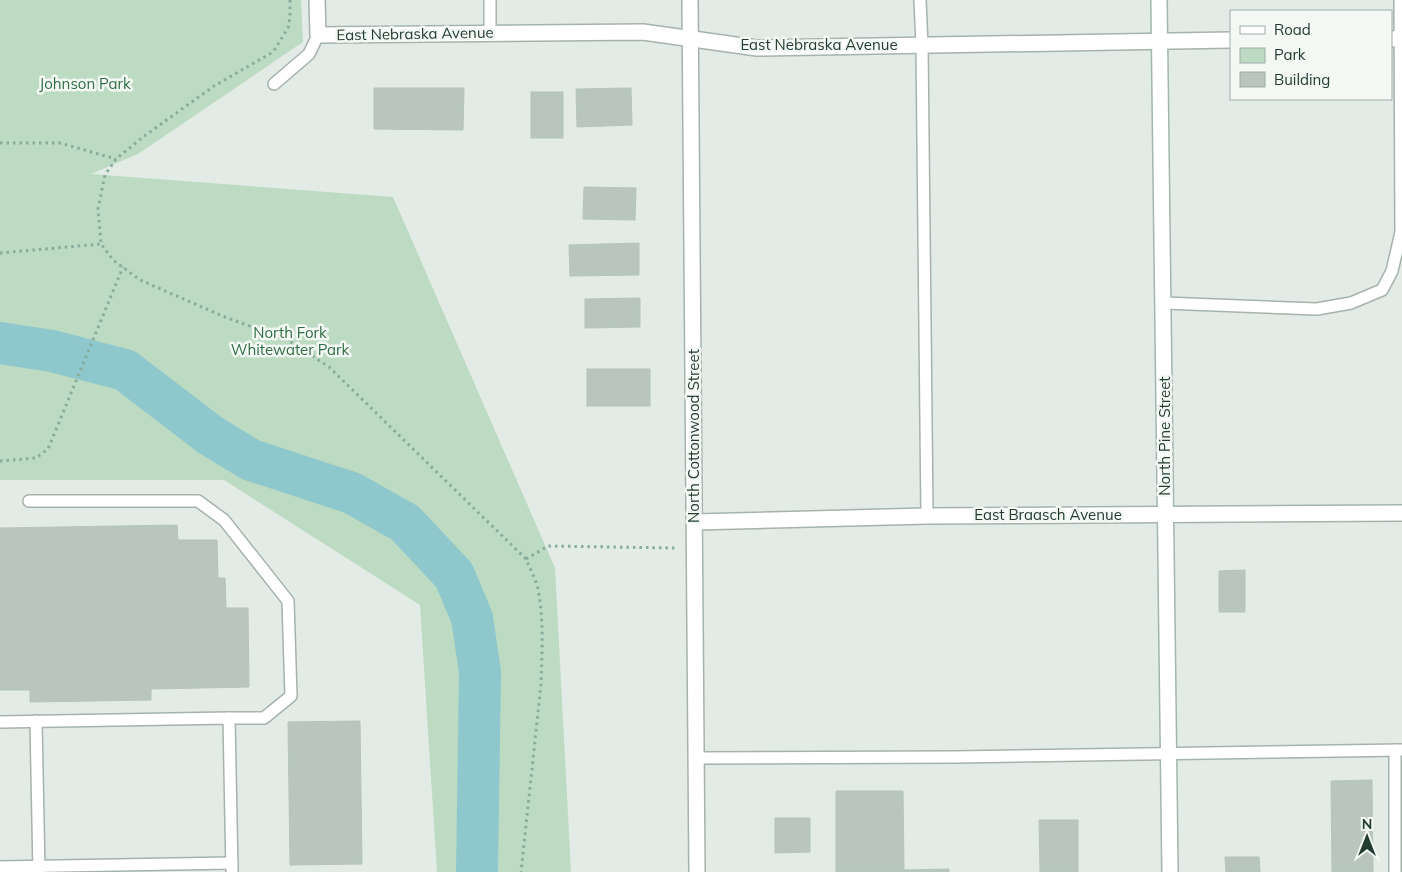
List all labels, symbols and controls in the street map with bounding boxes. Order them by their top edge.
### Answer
legend [1230,10,1392,100]
text: Road [1274,20,1311,39]
street label: East Nebraska Avenue [336,23,494,44]
street label: East Nebraska Avenue [740,35,898,54]
text: Park [1274,45,1306,64]
text: Building [1274,70,1330,89]
park label: Johnson Park [39,74,131,93]
park label: North Fork Whitewater Park [231,323,349,359]
street label: North Cottonwood Street [684,349,703,523]
street label: North Pine Street [1155,376,1174,496]
street label: East Braasch Avenue [974,505,1122,524]
north arrow [1342,812,1392,862]
text: N [1362,815,1372,833]

